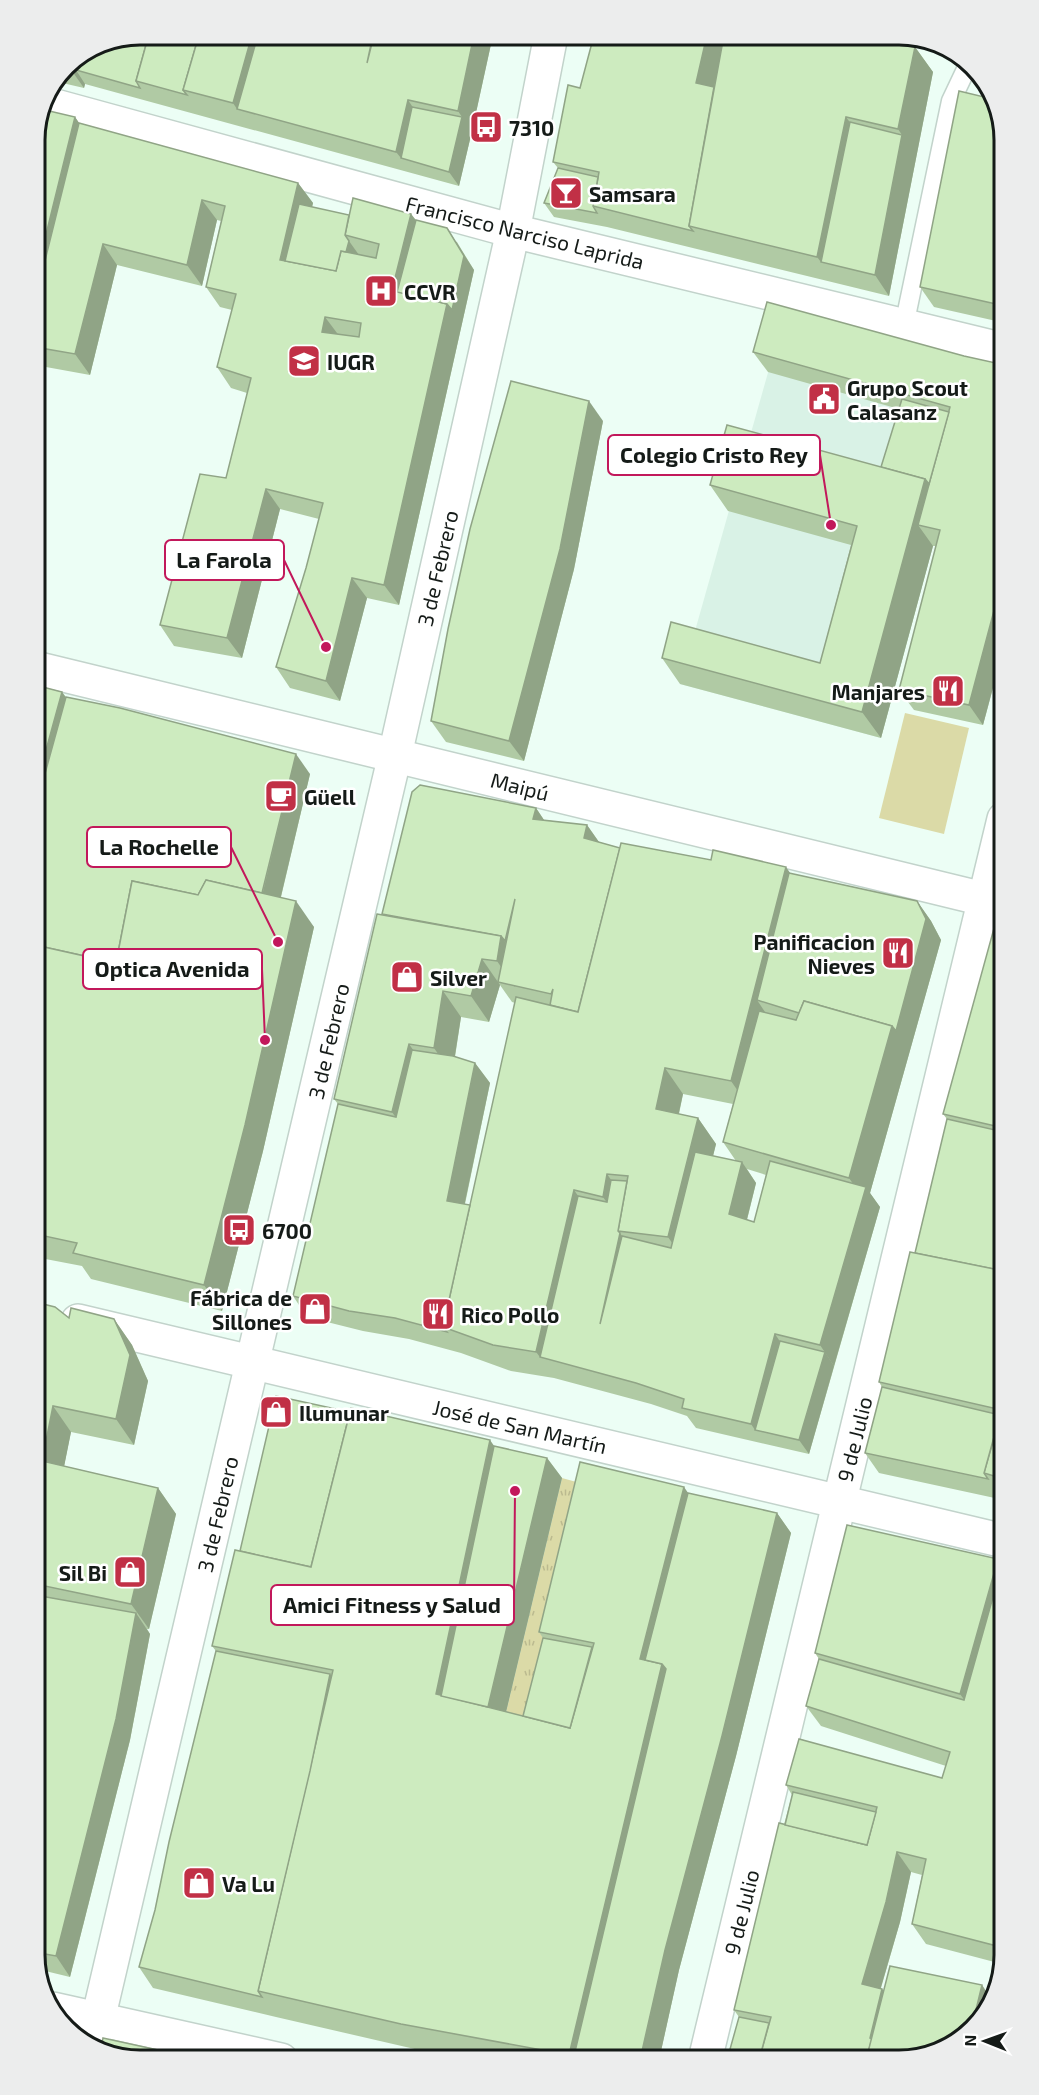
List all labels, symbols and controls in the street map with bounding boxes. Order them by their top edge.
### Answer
bus stop icon: 7310 [468,109,504,145]
place label: 7310 [509,115,554,140]
bar icon: Samsara [548,175,584,211]
place label: Samsara [589,181,676,206]
street label: Francisco Narciso Laprida [403,190,647,274]
hospital icon: CCVR [363,273,399,309]
place label: CCVR [404,279,456,304]
school or university icon: IUGR [286,343,322,379]
place label: IUGR [327,349,375,374]
place label: Grupo Scout Calasanz [847,375,968,424]
public building icon: Grupo Scout Calasanz [806,381,842,417]
callout: Colegio Cristo Rey [608,435,820,475]
text: Colegio Cristo Rey [620,441,808,468]
street label: 3 de Febrero [412,508,462,628]
callout: La Farola [165,540,284,580]
text: La Farola [176,546,272,572]
restaurant icon: Manjares [930,673,966,709]
place label: Manjares [832,679,925,704]
street label: Maipú [488,767,552,805]
cafe icon: Güell [263,778,299,814]
place label: Güell [304,784,356,809]
callout: La Rochelle [87,827,231,867]
text: La Rochelle [99,833,219,859]
place label: Panificacion Nieves [754,929,875,978]
restaurant icon: Panificacion Nieves [880,935,916,971]
callout: Optica Avenida [83,949,262,989]
text: Optica Avenida [95,955,249,981]
shop icon: Silver [389,959,425,995]
place label: Silver [430,965,487,990]
street label: 3 de Febrero [303,981,353,1101]
bus stop icon: 6700 [221,1212,257,1248]
place label: 6700 [262,1218,312,1243]
place label: Fábrica de Sillones [190,1285,292,1334]
shop icon: Fábrica de Sillones [297,1291,333,1327]
restaurant icon: Rico Pollo [420,1296,456,1332]
place label: Rico Pollo [461,1302,559,1327]
shop icon: Ilumunar [258,1394,294,1430]
street label: José de San Martín [431,1394,609,1458]
street label: 9 de Julio [831,1394,877,1484]
place label: Ilumunar [299,1400,389,1425]
street label: 3 de Febrero [192,1454,242,1574]
shop icon: Sil Bi [112,1554,148,1590]
place label: Sil Bi [59,1560,107,1585]
callout: Amici Fitness y Salud [271,1585,514,1625]
text: Amici Fitness y Salud [283,1591,501,1618]
shop icon: Va Lu [181,1865,217,1901]
street label: 9 de Julio [718,1867,764,1957]
place label: Va Lu [222,1871,275,1896]
north arrow [955,2011,1015,2071]
text: N [960,2035,979,2047]

